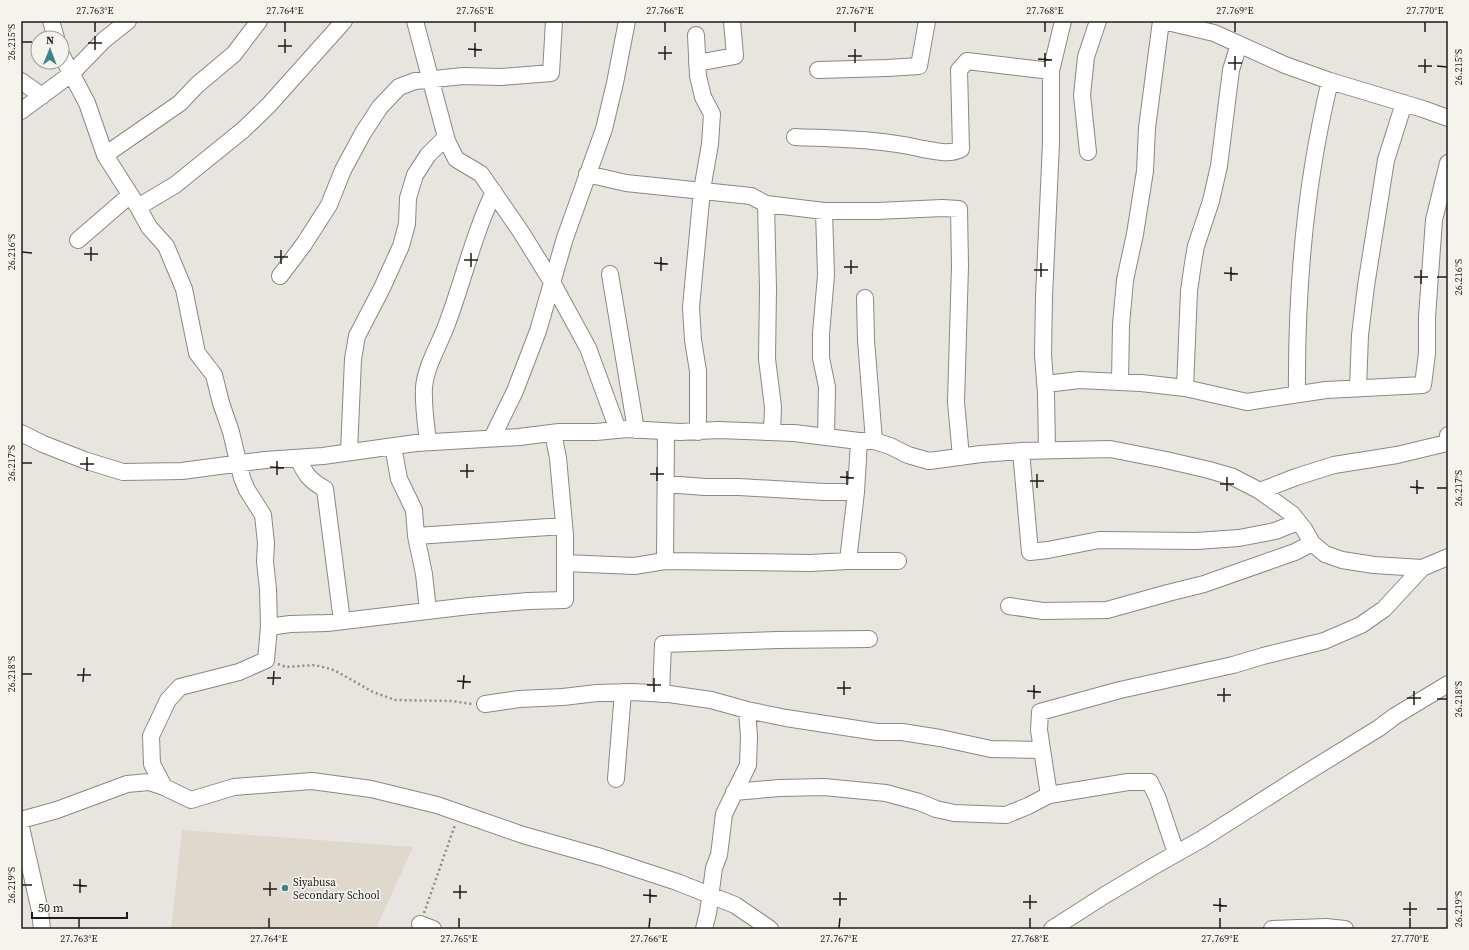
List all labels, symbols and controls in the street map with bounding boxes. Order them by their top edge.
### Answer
text: 27.763°E [76,4,114,17]
text: 27.764°E [266,4,304,17]
text: 27.765°E [456,4,494,17]
text: 27.766°E [646,4,684,17]
text: 27.767°E [836,4,874,17]
text: 27.768°E [1026,4,1064,17]
text: 27.769°E [1216,4,1254,17]
text: 27.770°E [1406,4,1444,17]
text: 26.215°S [5,24,18,60]
north arrow [30,30,70,70]
text: N [46,33,54,48]
text: 26.215°S [1452,49,1465,85]
text: 26.216°S [5,234,18,270]
text: 26.216°S [1452,259,1465,295]
text: 26.217°S [5,445,18,481]
text: 26.217°S [1452,470,1465,506]
text: 26.218°S [5,656,18,692]
text: 26.218°S [1452,681,1465,717]
text: 26.219°S [5,867,18,903]
place label: Siyabusa Secondary School [293,875,380,903]
marker: Siyabusa Secondary School [280,883,290,893]
text: 26.219°S [1452,891,1465,927]
scale bar [32,894,127,920]
text: 50 m [38,900,64,916]
text: 27.763°E [60,932,98,945]
text: 27.764°E [250,932,288,945]
text: 27.765°E [440,932,478,945]
text: 27.766°E [630,932,668,945]
text: 27.767°E [820,932,858,945]
text: 27.768°E [1011,932,1049,945]
text: 27.769°E [1201,932,1239,945]
text: 27.770°E [1391,932,1429,945]

